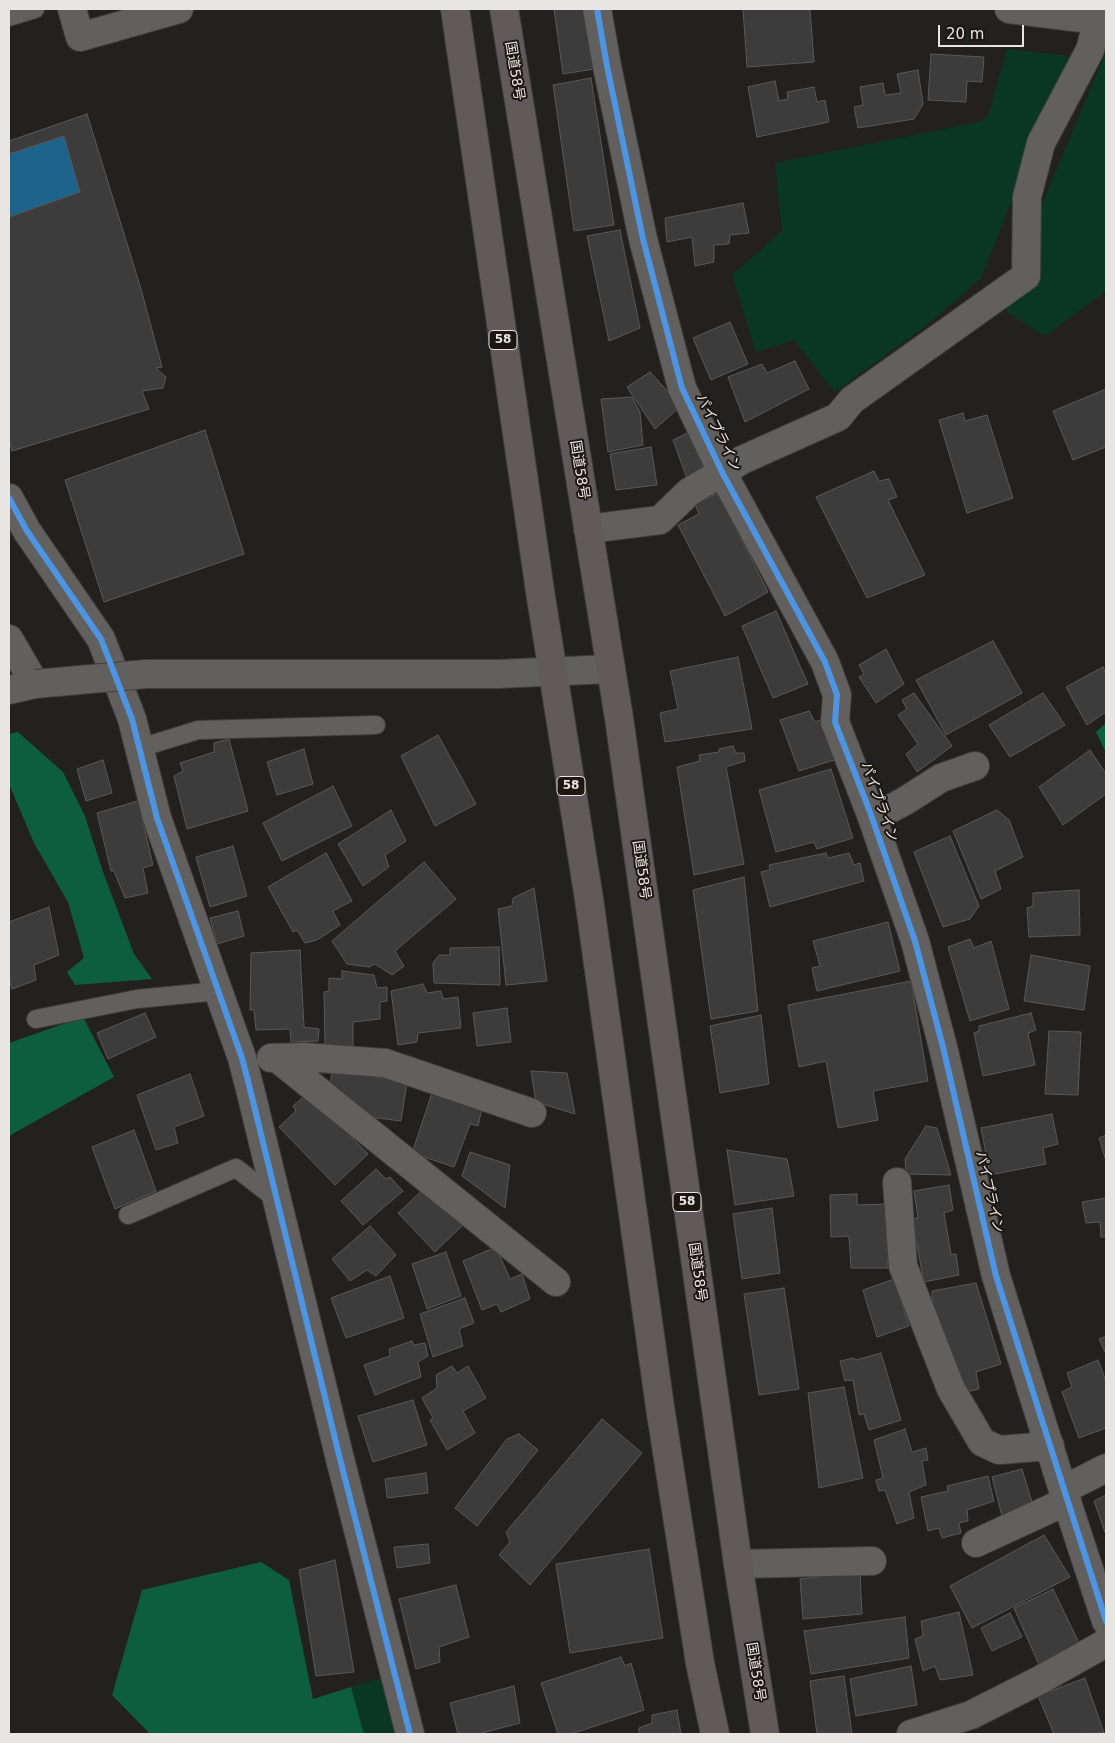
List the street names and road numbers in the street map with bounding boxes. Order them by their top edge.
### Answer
street label: 国道58号 [501,40,527,102]
road number: 58 [489,330,517,350]
street label: パイプライン [692,392,744,474]
street label: 国道58号 [566,439,592,501]
street label: パイプライン [857,760,901,844]
road number: 58 [557,776,585,796]
street label: 国道58号 [629,839,653,901]
street label: パイプライン [971,1149,1007,1235]
road number: 58 [673,1192,701,1212]
street label: 国道58号 [685,1241,709,1303]
street label: 国道58号 [742,1641,768,1703]

